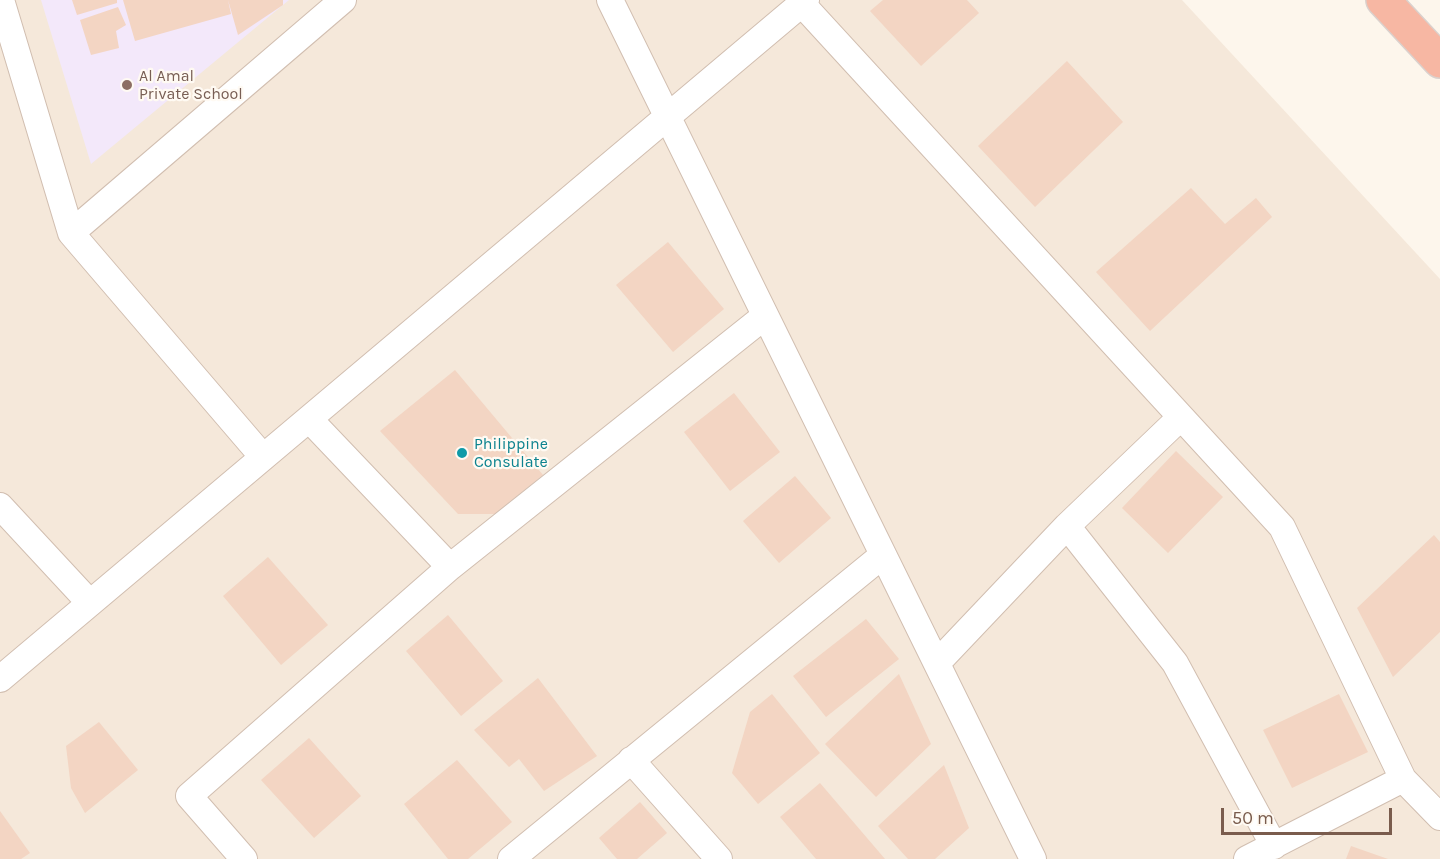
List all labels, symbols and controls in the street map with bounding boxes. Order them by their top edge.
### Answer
place label: Al Amal Private School [139,66,243,104]
marker: Al Amal Private School [120,78,134,92]
place label: Philippine Consulate [474,434,548,472]
marker: Philippine Consulate [455,446,469,460]
scale bar [1224,796,1395,834]
text: 50 m [1232,807,1274,829]

